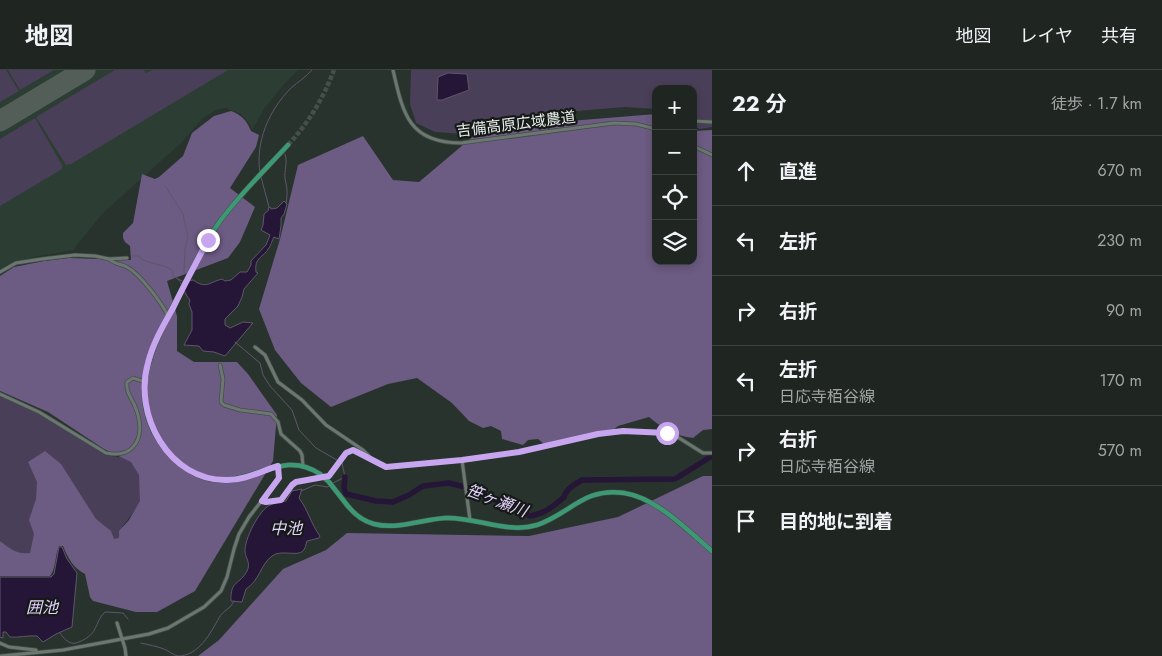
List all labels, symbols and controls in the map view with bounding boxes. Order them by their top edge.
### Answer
text: 地図 [25,18,73,53]
text: 地図 [956,23,992,49]
text: レイヤ [1020,23,1073,49]
text: 共有 [1101,23,1137,49]
map controls [652,85,697,265]
button: + [652,85,697,130]
text: 22 分 [732,89,787,119]
text: 徒歩 · 1.7 km [1051,92,1142,115]
street label: 吉備高原広域農道 [455,106,577,142]
button: − [652,130,697,175]
icon: ahead [732,157,760,185]
text: 直進 [779,158,817,185]
text: 670 m [1098,159,1142,182]
button: locate [652,175,697,220]
button: layers [652,220,697,265]
icon: left [732,227,760,255]
text: 左折 [779,228,817,255]
route end [197,229,220,252]
text: 230 m [1097,229,1142,252]
icon: right [732,297,760,325]
text: 右折 [779,298,817,325]
text: 90 m [1106,299,1142,322]
text: 左折 [779,356,817,383]
icon: left [732,367,760,395]
text: 170 m [1100,369,1142,392]
text: 日応寺栢谷線 [779,385,875,408]
route start [656,422,679,445]
text: 右折 [779,426,817,453]
icon: right [732,437,760,465]
text: 570 m [1098,439,1142,462]
text: 日応寺栢谷線 [779,455,875,478]
water label: 笹ヶ瀬川 [463,478,533,523]
icon: arrive [732,507,760,535]
text: 目的地に到着 [779,508,893,535]
water label: 中池 [270,517,304,540]
water label: 囲池 [26,596,60,619]

